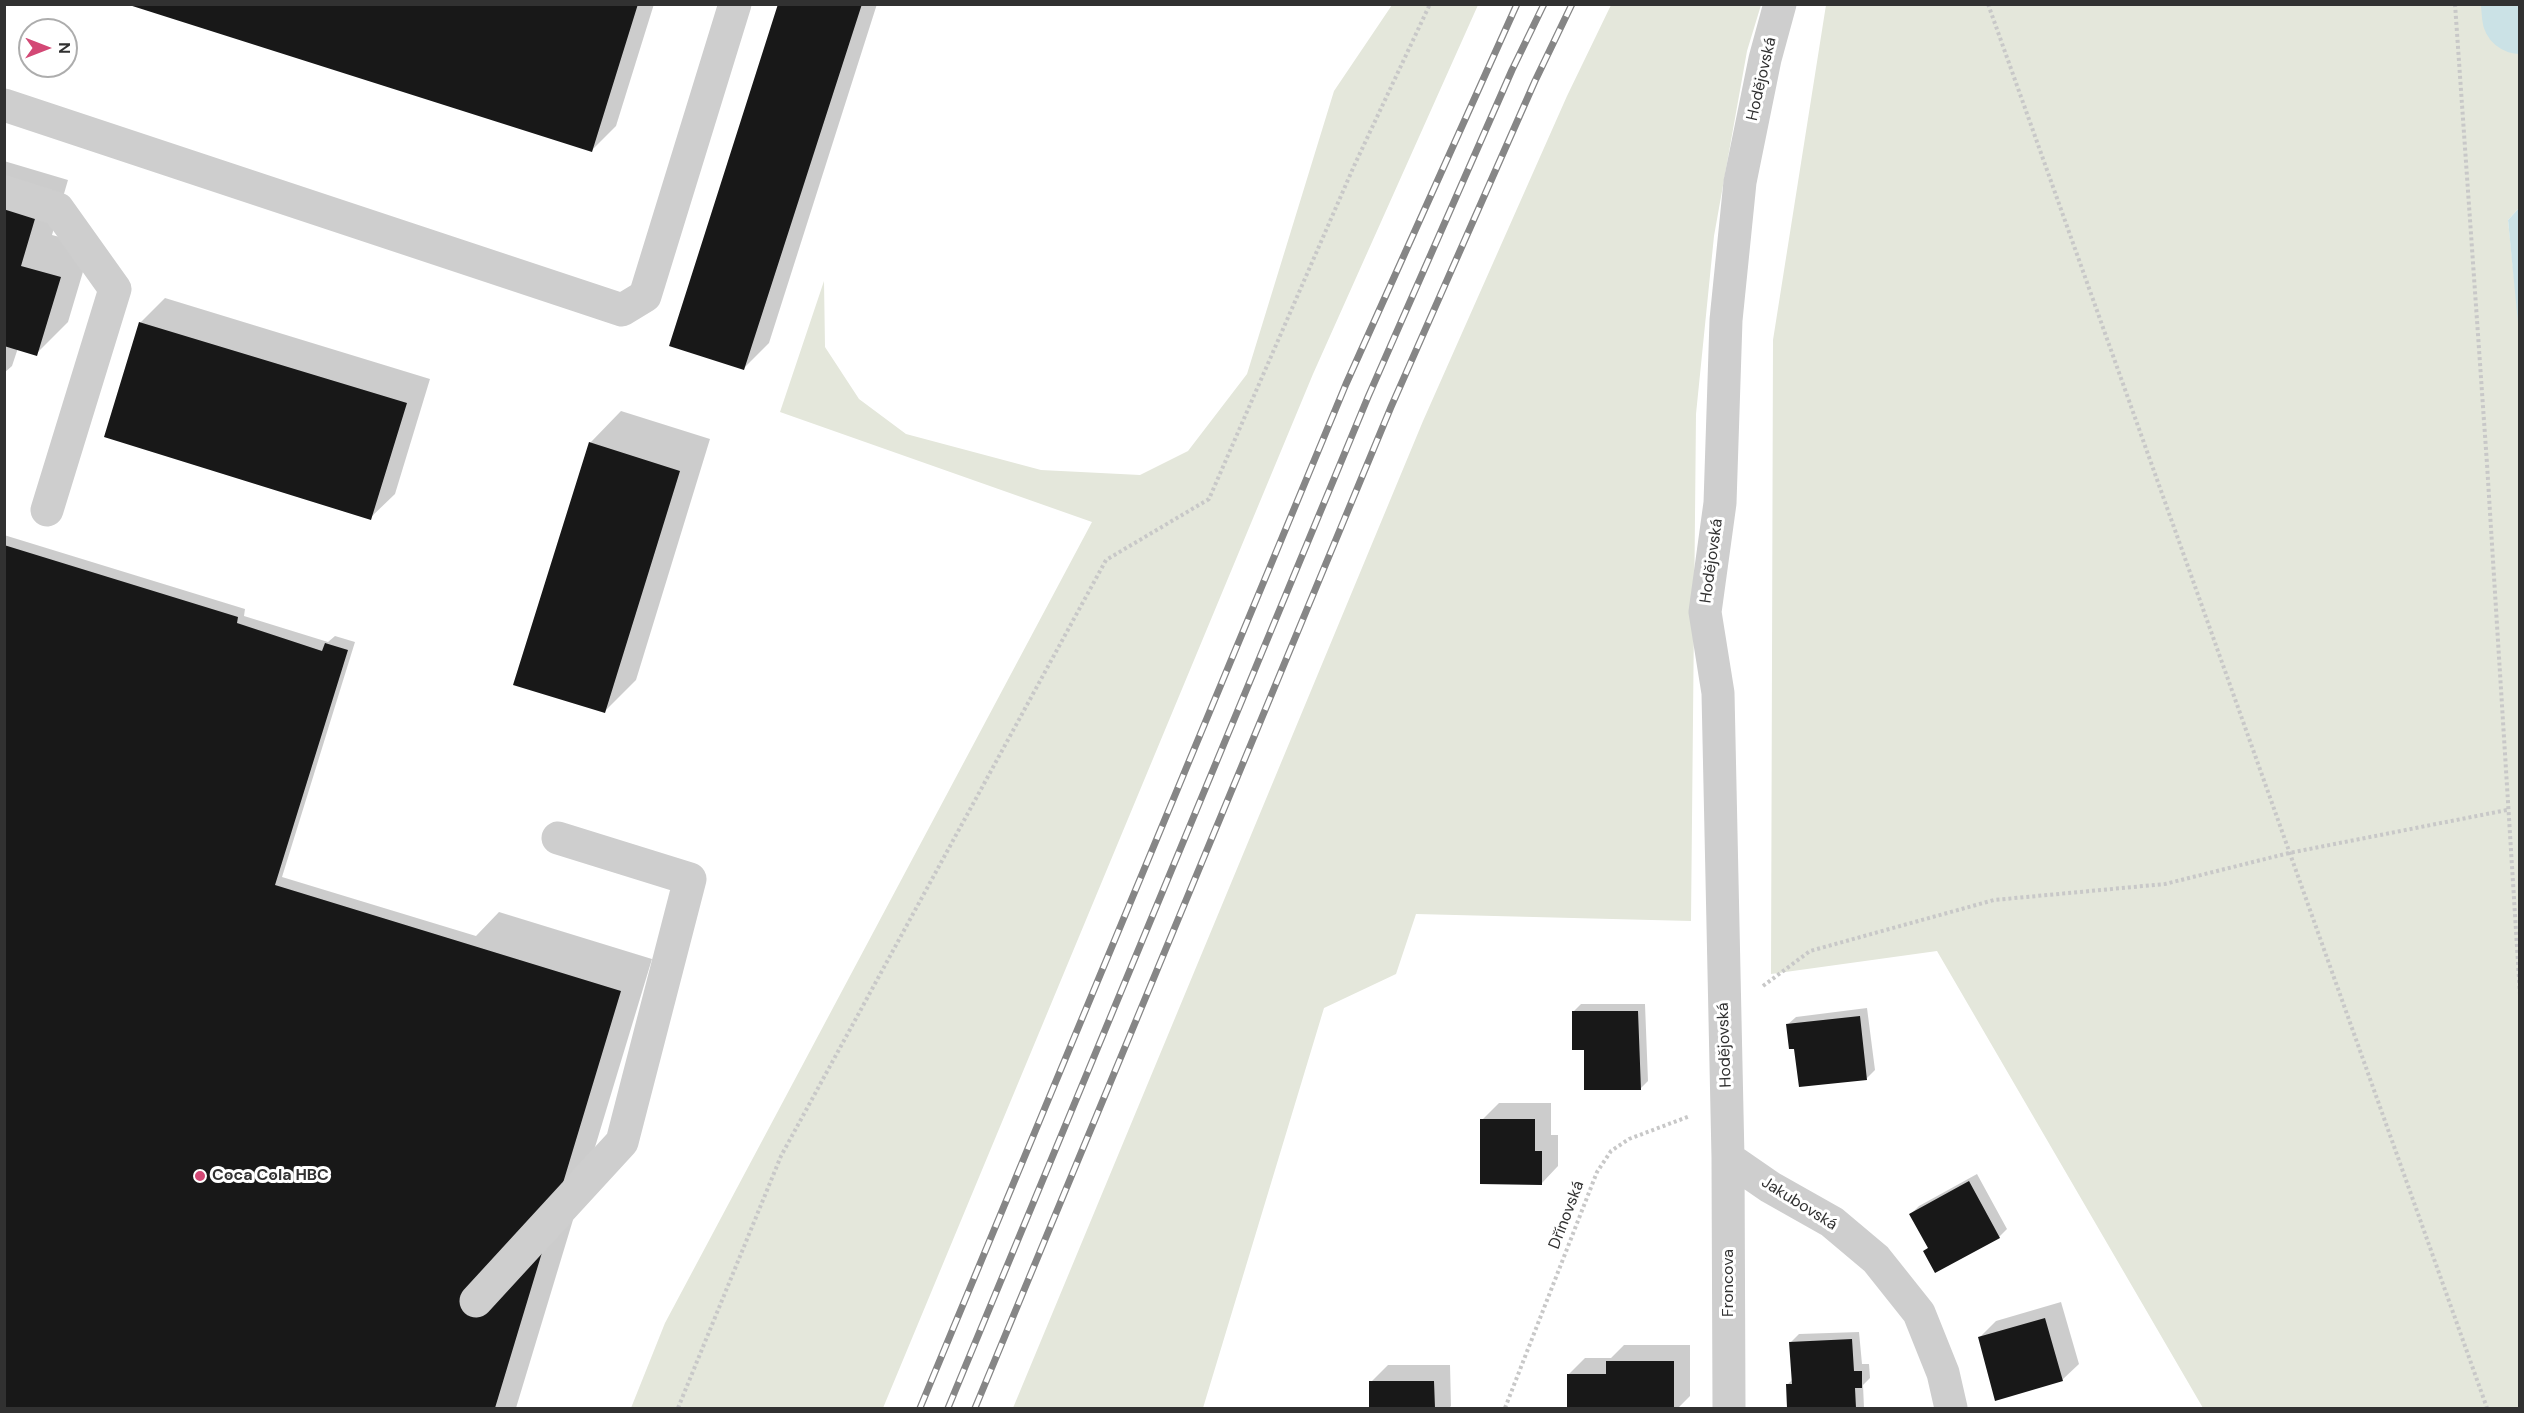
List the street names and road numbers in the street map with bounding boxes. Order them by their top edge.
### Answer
street label: Hodějovská [1743,35,1781,123]
street label: Hodějovská [1697,517,1727,605]
street label: Hodějovská [1714,1002,1736,1088]
street label: Jakubovská [1758,1173,1840,1235]
street label: Dřínovská [1545,1178,1589,1252]
street label: Froncova [1719,1249,1739,1317]

